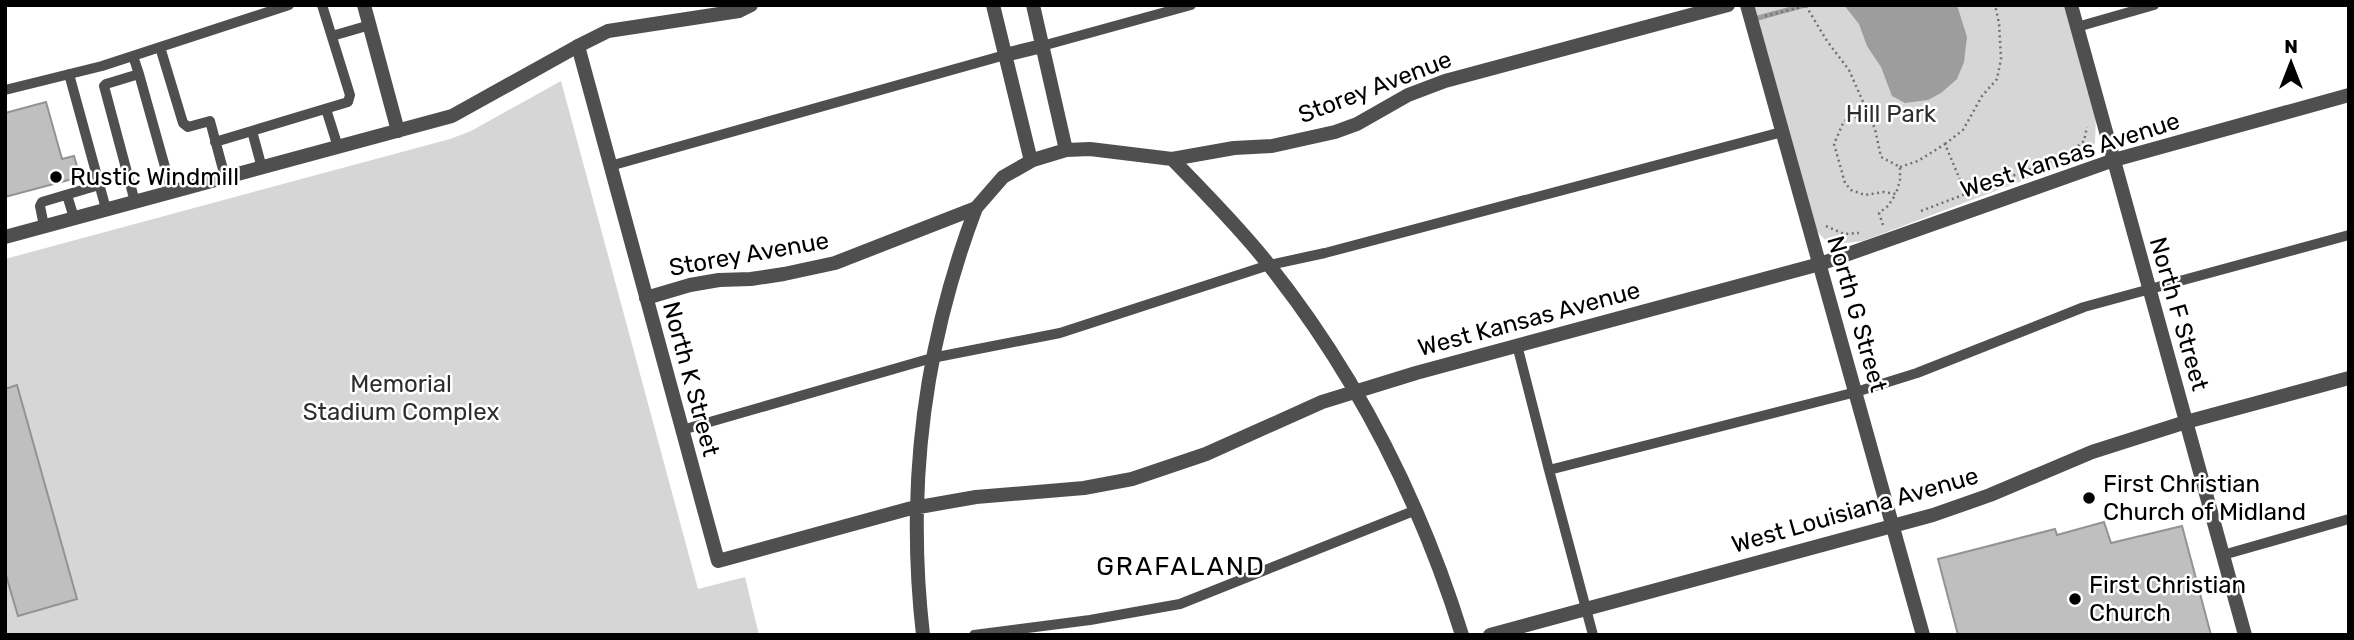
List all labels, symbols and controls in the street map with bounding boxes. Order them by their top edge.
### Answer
north arrow [2256,28,2326,98]
text: N [2284,35,2298,58]
street label: Storey Avenue [1294,45,1456,129]
park label: Hill Park [1846,100,1937,128]
street label: West Kansas Avenue [1957,106,2183,204]
place label: Rustic Windmill [70,163,239,191]
marker: Rustic Windmill [48,169,64,185]
street label: Storey Avenue [667,226,831,282]
street label: North G Street [1821,233,1893,395]
street label: North F Street [2144,234,2214,394]
street label: West Kansas Avenue [1415,276,1643,362]
street label: North K Street [657,299,725,459]
park label: Memorial Stadium Complex [303,370,499,426]
street label: West Louisiana Avenue [1728,461,1982,559]
place label: First Christian Church of Midland [2103,470,2306,526]
marker: First Christian Church of Midland [2081,490,2097,506]
district label: GRAFALAND [1096,551,1266,582]
place label: First Christian Church [2089,571,2246,627]
marker: First Christian Church [2067,591,2083,607]

